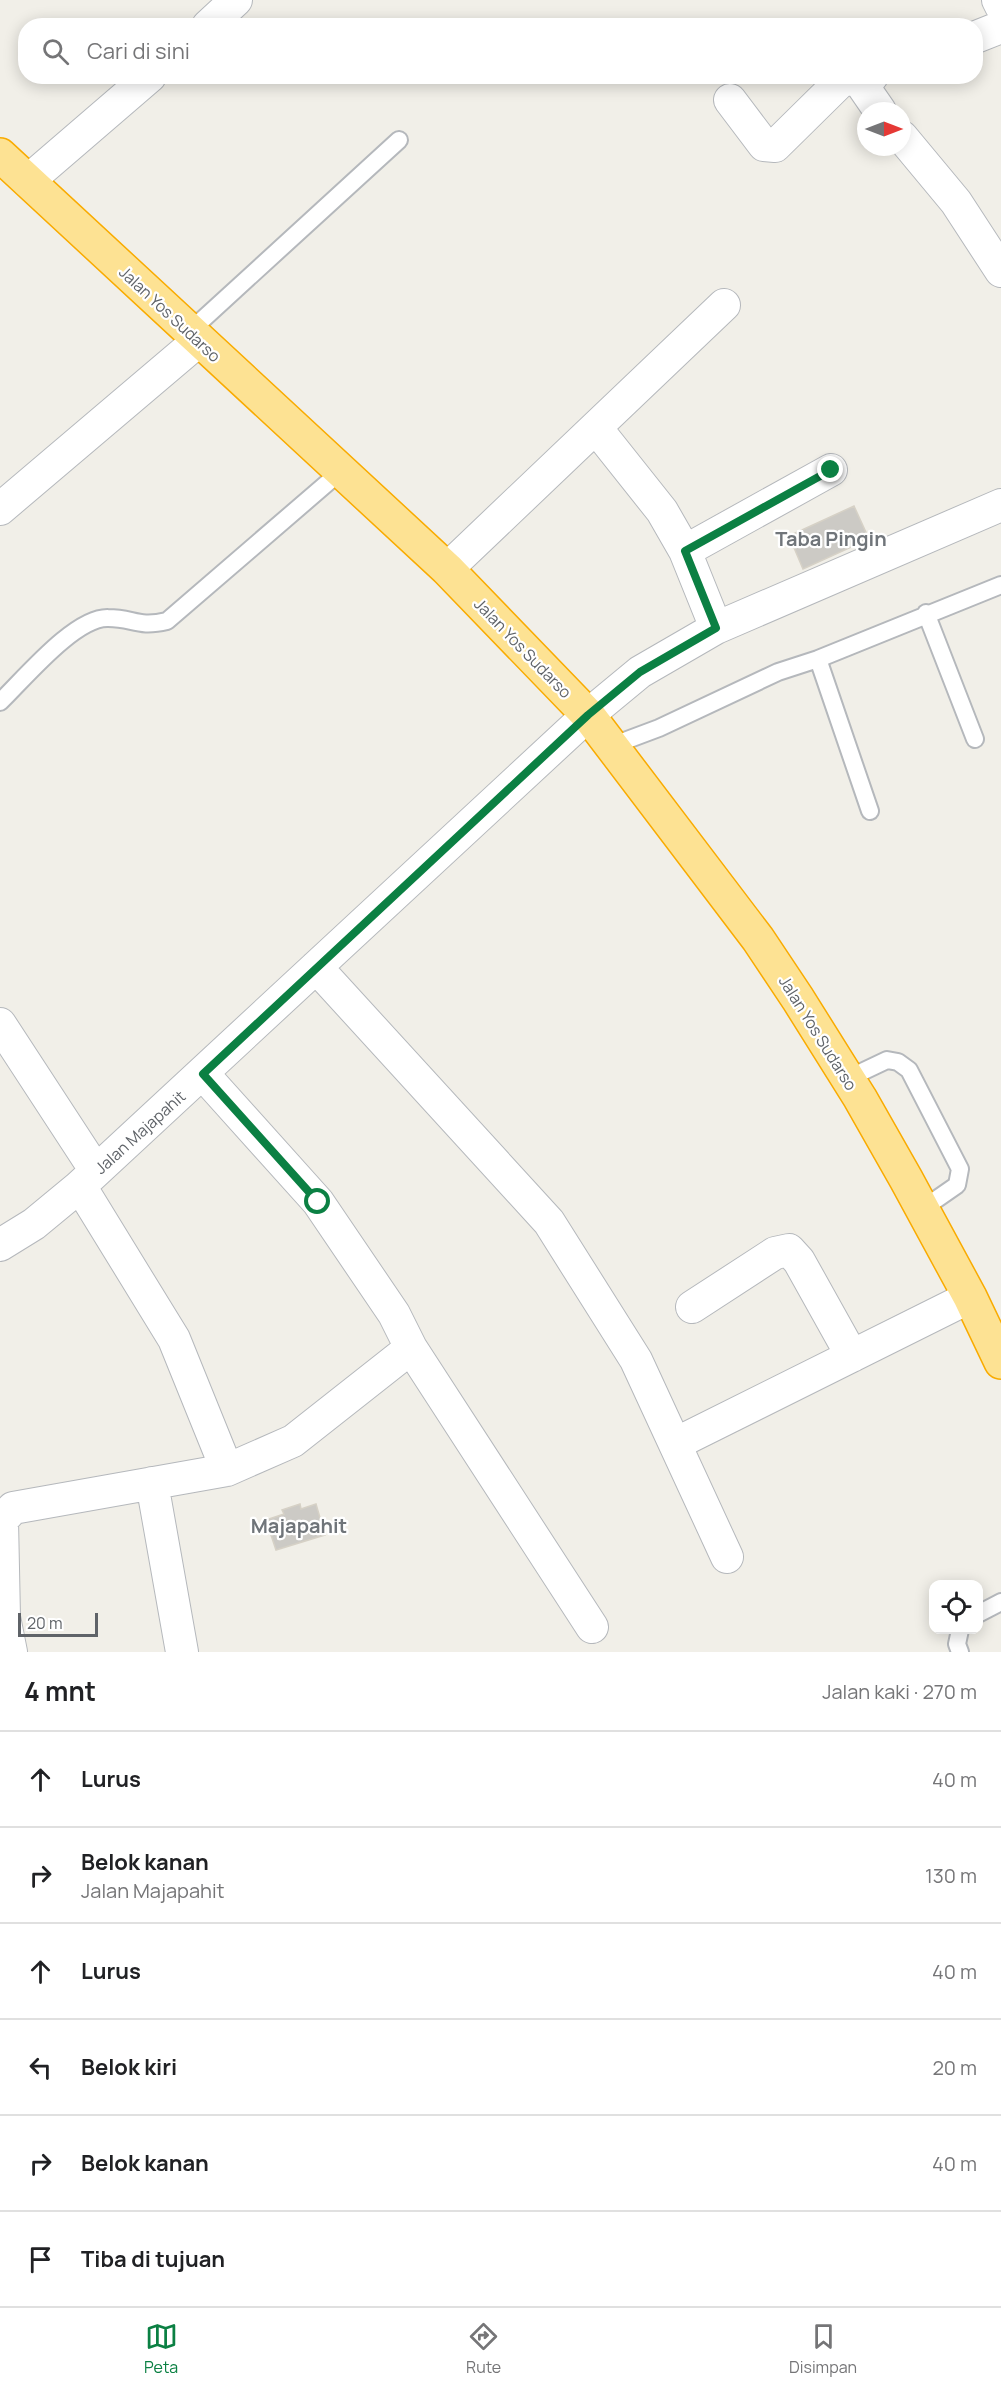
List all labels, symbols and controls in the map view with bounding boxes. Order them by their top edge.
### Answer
search box [18,18,983,84]
icon: search [39,35,72,68]
text: Cari di sini [87,36,190,66]
north arrow [857,102,911,156]
street label: Jalan Yos Sudarso [114,261,226,367]
route end [817,456,843,482]
district label: Taba Pingin [775,525,887,552]
street label: Jalan Yos Sudarso [469,593,577,703]
street label: Jalan Yos Sudarso [774,972,862,1094]
street label: Jalan Majapahit [90,1085,190,1179]
route start [304,1188,330,1214]
district label: Majapahit [251,1512,347,1539]
map controls [929,1580,983,1634]
button: locate [929,1580,983,1634]
scale bar [18,1610,98,1638]
text: 20 m [27,1612,63,1634]
text: 4 mnt [24,1673,96,1709]
text: Jalan kaki · 270 m [822,1678,977,1705]
icon: ahead [24,1763,57,1796]
text: Lurus [81,1764,141,1794]
text: 40 m [932,1766,977,1793]
text: Belok kanan [81,1847,209,1877]
icon: right [24,1859,57,1892]
text: 130 m [925,1862,977,1889]
text: Jalan Majapahit [81,1877,225,1904]
icon: ahead [24,1955,57,1988]
text: Lurus [81,1956,141,1986]
text: 40 m [932,1958,977,1985]
icon: left [24,2051,57,2084]
text: Belok kiri [81,2052,177,2082]
text: 20 m [932,2054,977,2081]
icon: right [24,2147,57,2180]
text: Belok kanan [81,2148,209,2178]
text: 40 m [932,2150,977,2177]
icon: arrive [24,2243,57,2276]
text: Tiba di tujuan [81,2244,225,2274]
tab: Peta [144,2320,178,2378]
tab: Rute [466,2320,501,2378]
tab: Disimpan [789,2320,857,2378]

